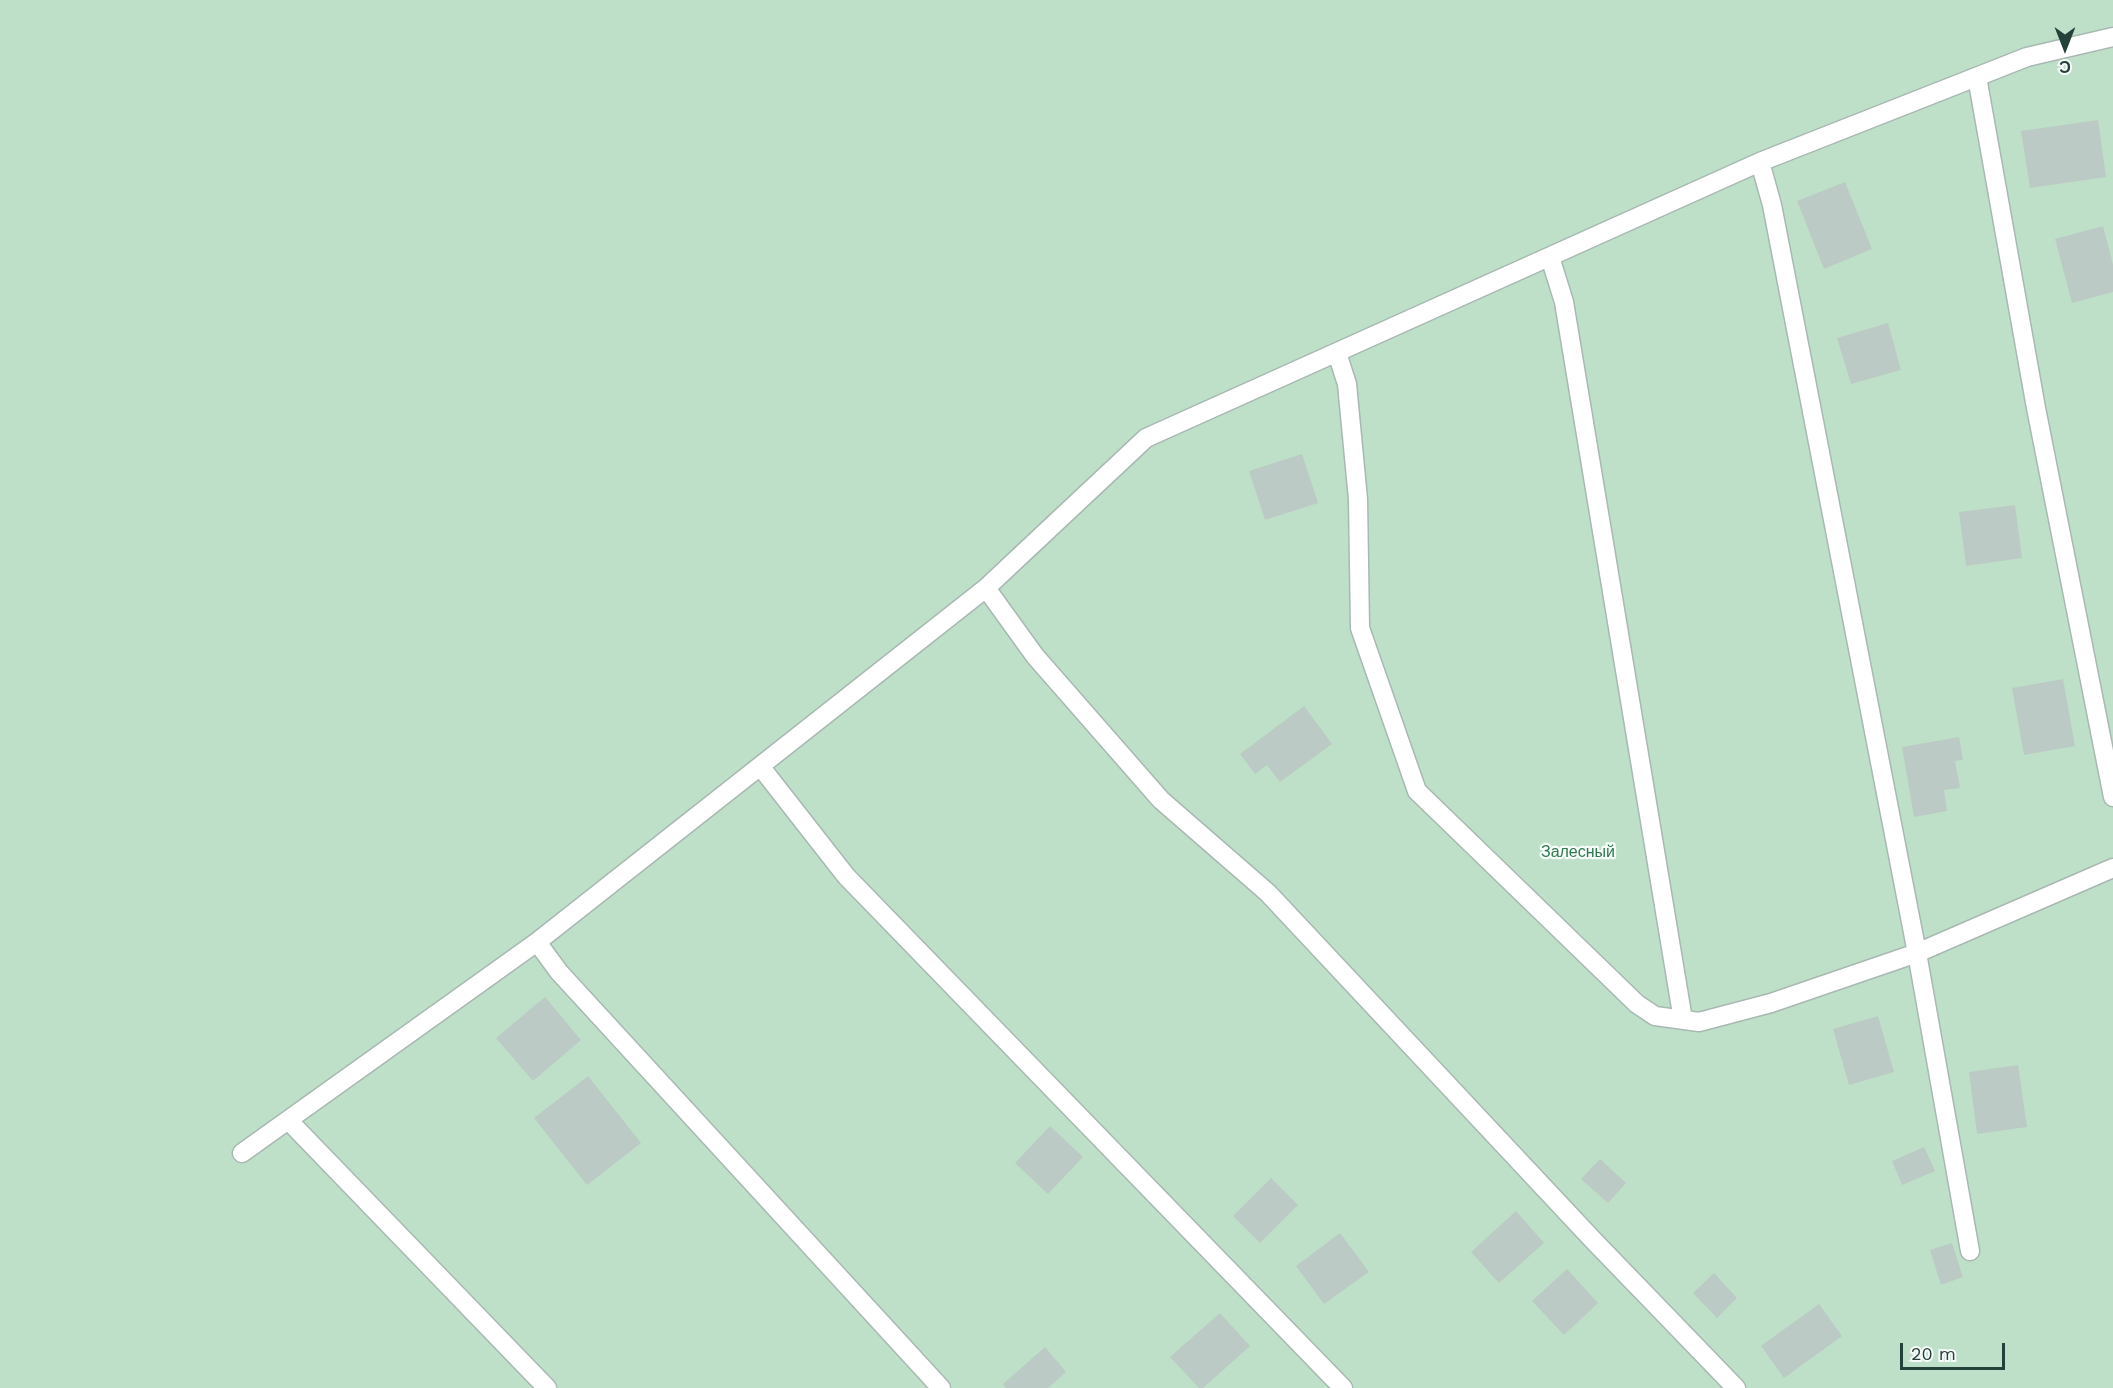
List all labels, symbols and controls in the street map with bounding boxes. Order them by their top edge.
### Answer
north arrow [2035,18,2095,78]
text: С [2059,57,2071,76]
park label: Залесный [1541,842,1615,862]
scale bar [1903,1331,2008,1369]
text: 20 m [1911,1343,1956,1364]

